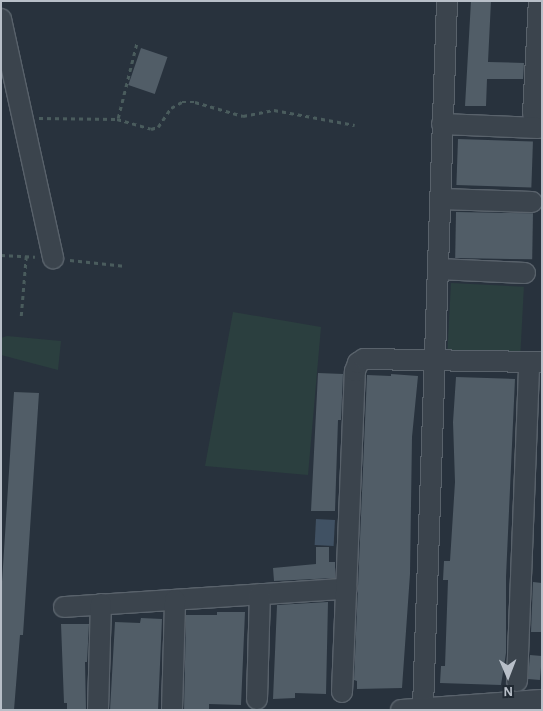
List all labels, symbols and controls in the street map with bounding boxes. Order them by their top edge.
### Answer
north arrow [483,651,533,701]
text: N [503,684,513,698]

